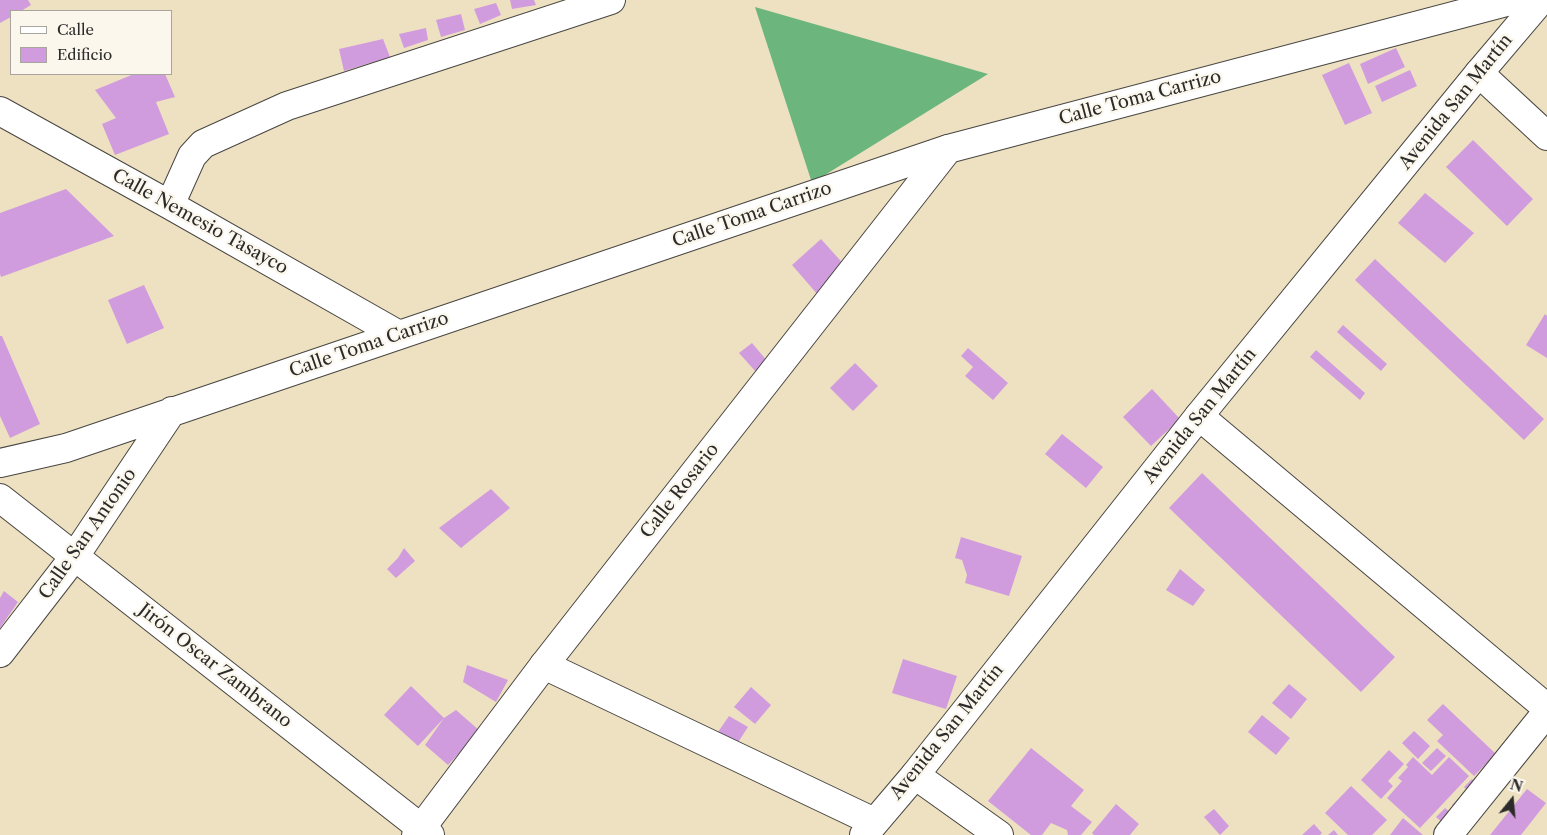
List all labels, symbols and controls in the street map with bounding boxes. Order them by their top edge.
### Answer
legend [10,10,172,75]
text: Calle [57,20,94,39]
street label: Avenida San Martín [1395,30,1517,174]
text: Edificio [57,45,112,64]
street label: Calle Toma Carrizo [1057,66,1223,130]
street label: Calle Nemesio Tasayco [108,165,292,279]
street label: Calle Toma Carrizo [669,178,835,252]
street label: Calle Toma Carrizo [286,308,452,382]
street label: Avenida San Martín [1139,344,1261,488]
street label: Calle Rosario [636,439,724,543]
street label: Calle San Antonio [35,464,141,604]
street label: Jirón Oscar Zambrano [134,599,296,733]
street label: Avenida San Martín [886,660,1008,804]
north arrow [1487,775,1537,825]
text: N [1508,775,1525,796]

